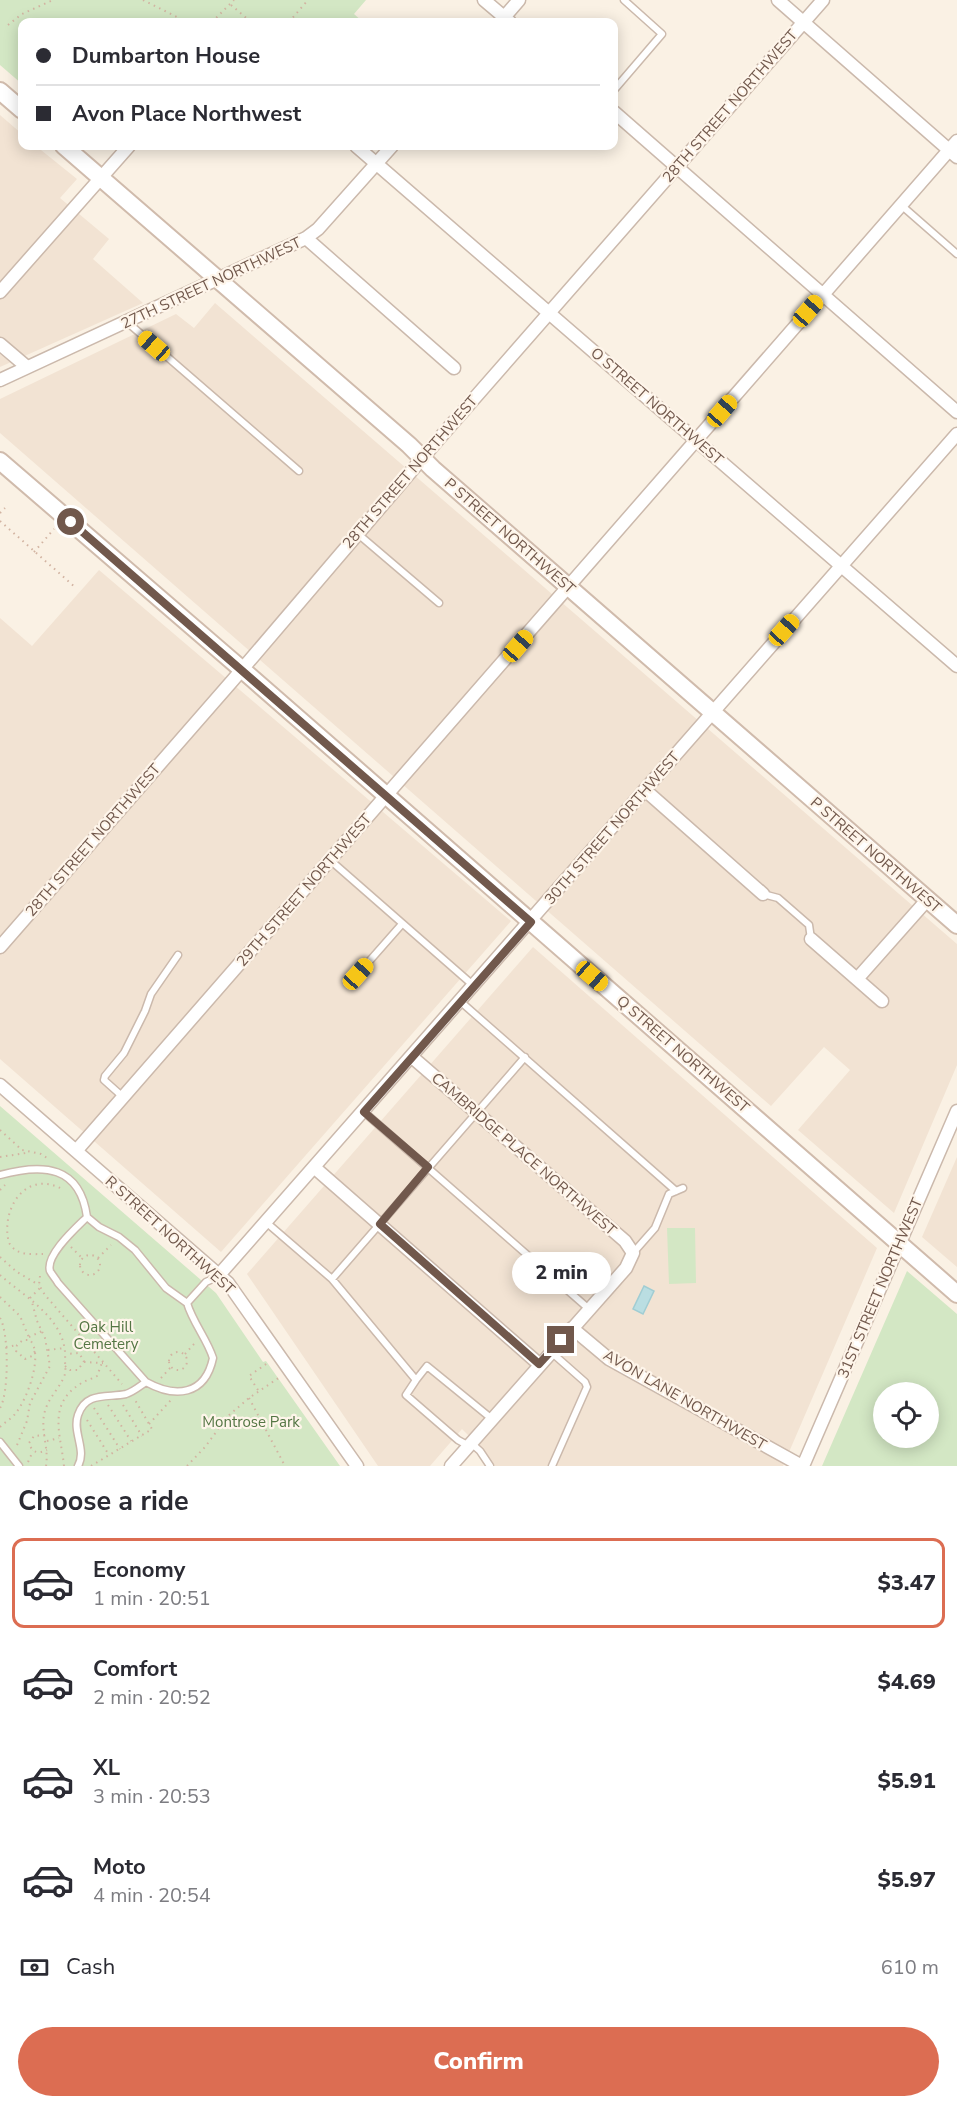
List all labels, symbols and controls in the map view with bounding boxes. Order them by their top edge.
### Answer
street label: 28TH STREET NORTHWEST [658,25,802,187]
text: Dumbarton House [72,41,260,71]
text: Avon Place Northwest [72,99,301,129]
street label: 27TH STREET NORTHWEST [118,232,304,334]
car [789,292,827,330]
car [135,327,173,365]
street label: O STREET NORTHWEST [586,343,728,469]
street label: 28TH STREET NORTHWEST [338,391,482,553]
car [703,392,741,430]
street label: P STREET NORTHWEST [440,473,580,599]
route start [57,508,84,535]
car [765,611,803,649]
car [499,627,537,665]
street label: 30TH STREET NORTHWEST [540,747,684,909]
street label: 28TH STREET NORTHWEST [21,759,165,921]
street label: P STREET NORTHWEST [806,792,946,918]
street label: 29TH STREET NORTHWEST [232,809,376,971]
car [339,955,377,993]
car [573,957,611,995]
street label: Q STREET NORTHWEST [612,991,754,1117]
street label: CAMBRIDGE PLACE NORTHWEST [427,1068,621,1240]
street label: R STREET NORTHWEST [101,1171,239,1299]
street label: 31ST STREET NORTHWEST [833,1195,927,1381]
callout: 2 min [512,1253,610,1295]
text: 2 min [535,1259,588,1286]
park label: Oak Hill Cemetery [73,1317,139,1354]
route end [547,1326,574,1353]
street label: AVON LANE NORTHWEST [600,1345,770,1455]
map controls [873,1382,939,1448]
button: locate [873,1382,939,1448]
park label: Montrose Park [202,1412,300,1432]
text: Choose a ride [18,1483,189,1520]
text: Economy [93,1555,185,1585]
icon: car [21,1556,75,1610]
text: $3.47 [877,1568,936,1598]
text: 1 min · 20:51 [93,1585,211,1612]
text: Comfort [93,1654,177,1684]
icon: car [21,1655,75,1709]
text: $4.69 [877,1667,936,1697]
text: 2 min · 20:52 [93,1684,211,1711]
text: XL [93,1753,120,1783]
icon: car [21,1754,75,1808]
text: $5.91 [877,1766,936,1796]
text: 3 min · 20:53 [93,1783,211,1810]
text: Moto [93,1852,146,1882]
icon: car [21,1853,75,1907]
text: $5.97 [877,1865,936,1895]
text: 4 min · 20:54 [93,1882,211,1909]
icon: cash [18,1951,51,1984]
text: Cash [66,1952,115,1982]
text: 610 m [881,1954,939,1981]
button: Confirm [18,2027,939,2096]

